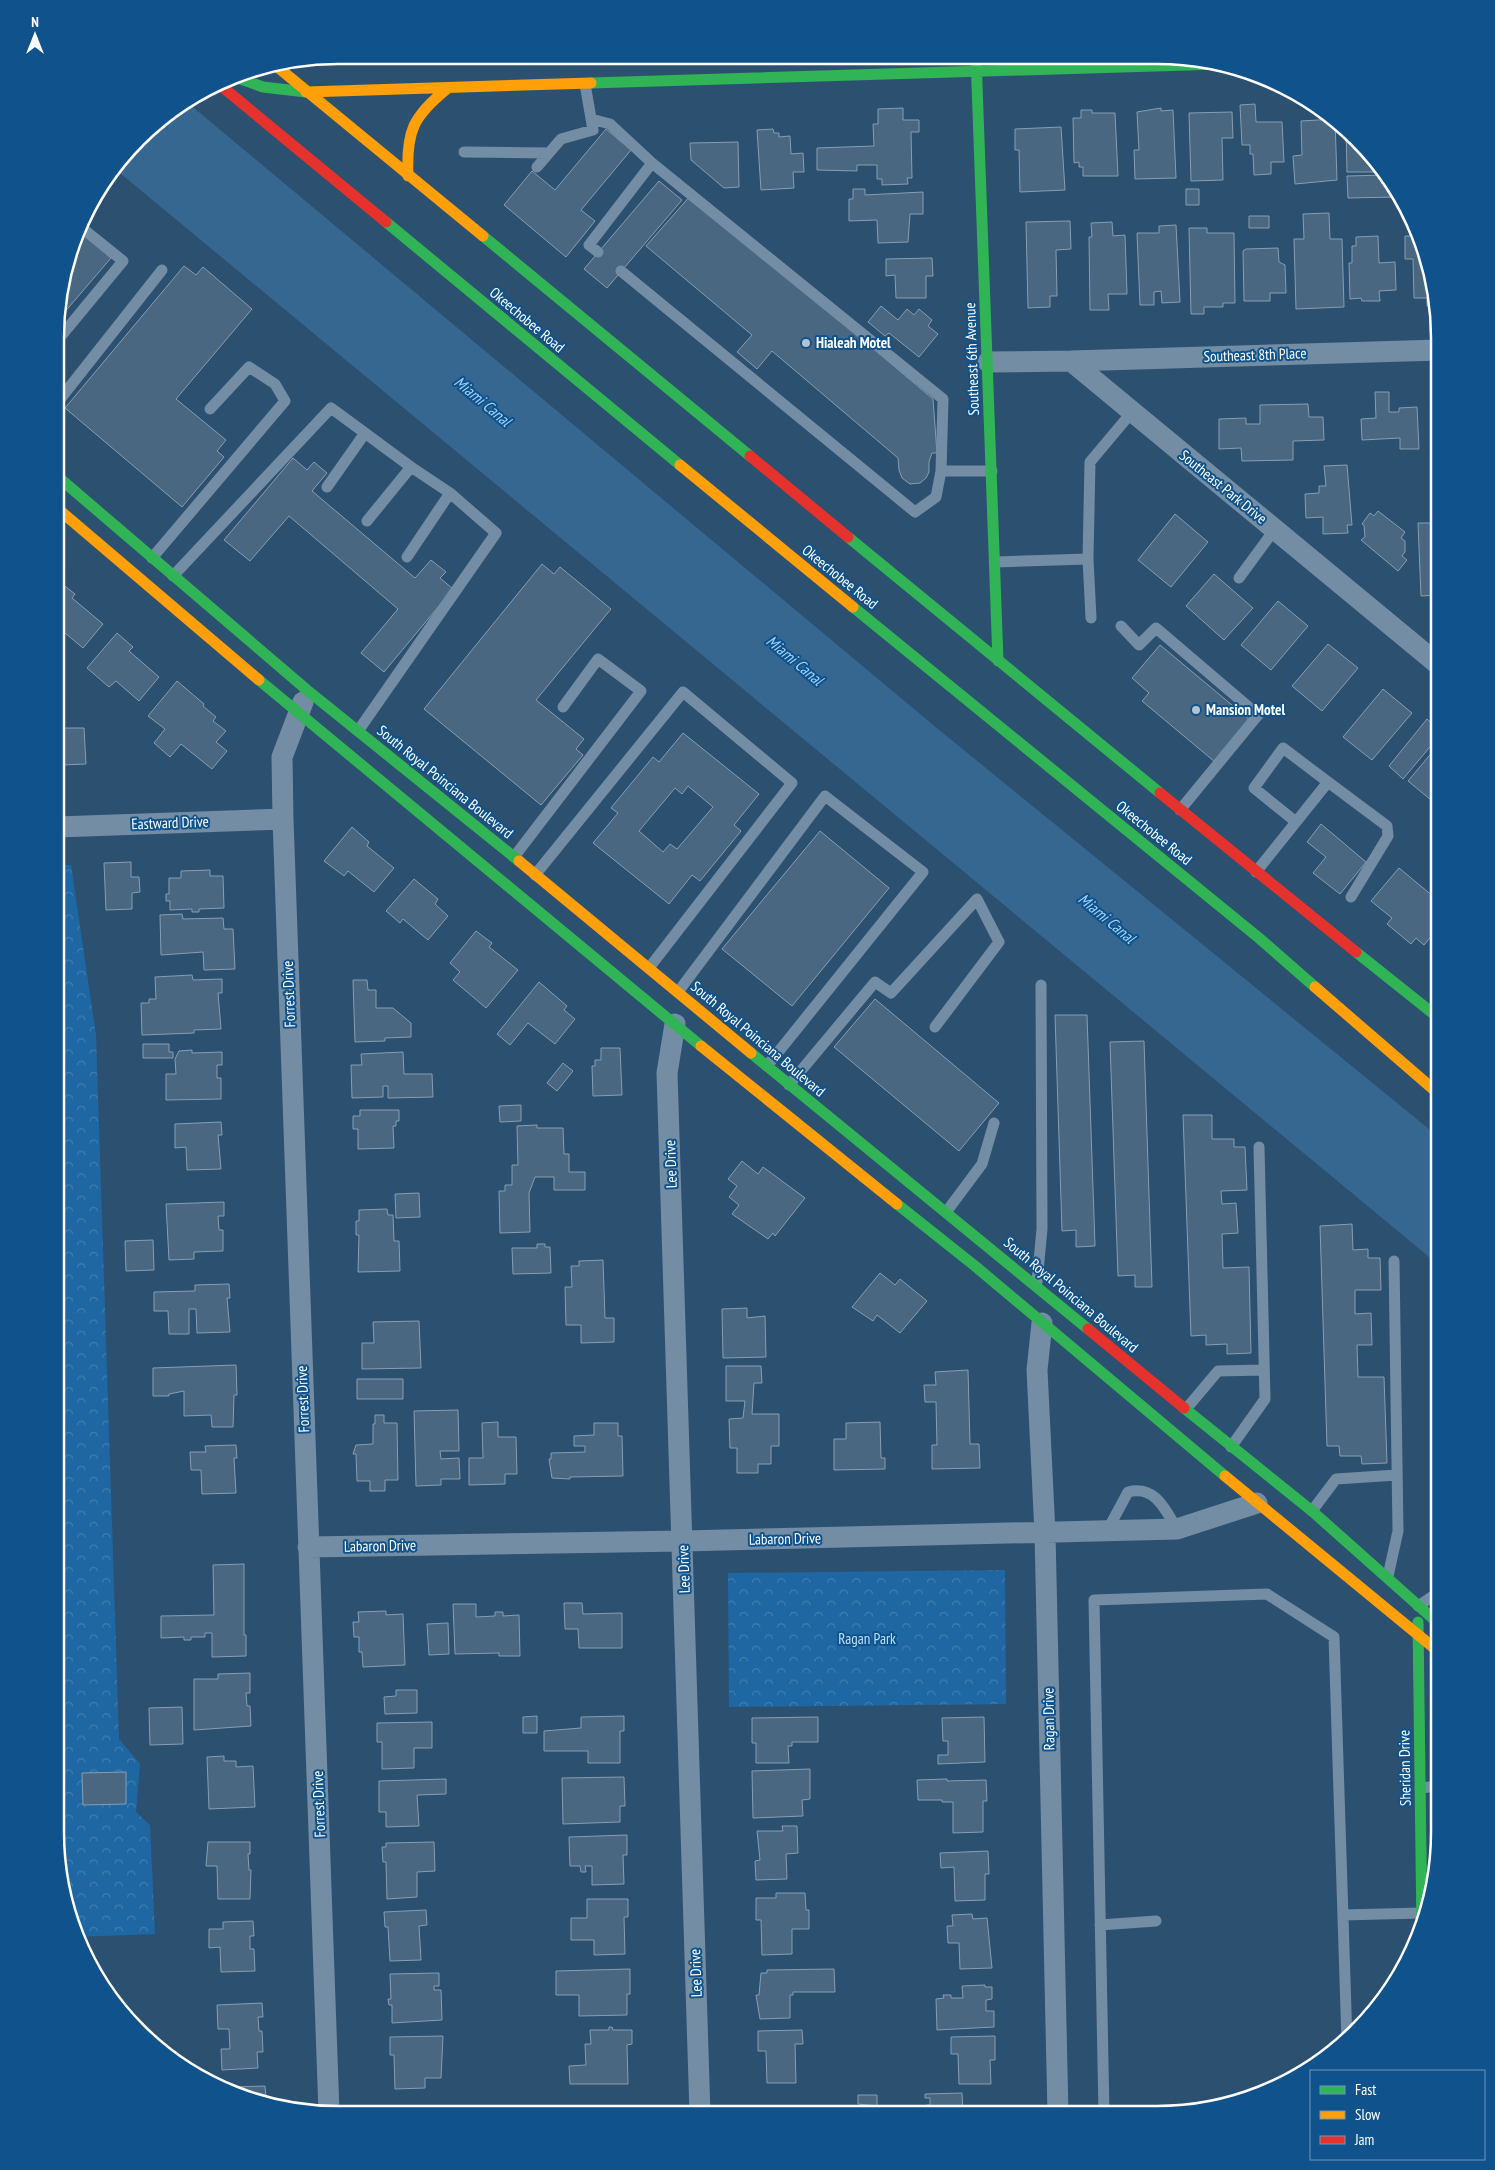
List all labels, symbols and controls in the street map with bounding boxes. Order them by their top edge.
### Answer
north arrow [10,10,60,60]
text: N [31,13,39,31]
street label: Okeechobee Road [486,283,569,356]
street label: Southeast 6th Avenue [960,302,983,416]
place label: Hialeah Motel [816,333,891,352]
marker: Hialeah Motel [800,337,812,349]
street label: Southeast 8th Place [1203,343,1307,366]
water label: Miami Canal [451,371,516,431]
street label: Southeast Park Drive [1176,446,1271,528]
street label: Okeechobee Road [799,540,882,613]
water label: Miami Canal [763,630,828,690]
place label: Mansion Motel [1206,700,1285,719]
marker: Mansion Motel [1190,704,1202,716]
street label: South Royal Poinciana Boulevard [373,721,517,842]
street label: Okeechobee Road [1113,796,1196,869]
street label: Eastward Drive [131,812,209,833]
water label: Miami Canal [1075,888,1140,948]
street label: Forrest Drive [278,960,299,1028]
street label: South Royal Poinciana Boulevard [687,977,829,1100]
street label: Lee Drive [660,1140,681,1188]
street label: South Royal Poinciana Boulevard [1000,1233,1142,1356]
street label: Forrest Drive [292,1365,313,1433]
street label: Labaron Drive [749,1528,821,1549]
street label: Labaron Drive [344,1535,416,1556]
street label: Lee Drive [673,1545,694,1593]
park label: Ragan Park [838,1629,896,1648]
street label: Ragan Drive [1038,1687,1059,1751]
street label: Sheridan Drive [1394,1730,1415,1806]
street label: Forrest Drive [308,1770,329,1838]
street label: Lee Drive [685,1949,706,1997]
legend [1310,2070,1485,2160]
text: Fast [1355,2080,1376,2099]
text: Slow [1355,2105,1380,2124]
text: Jam [1354,2130,1374,2149]

